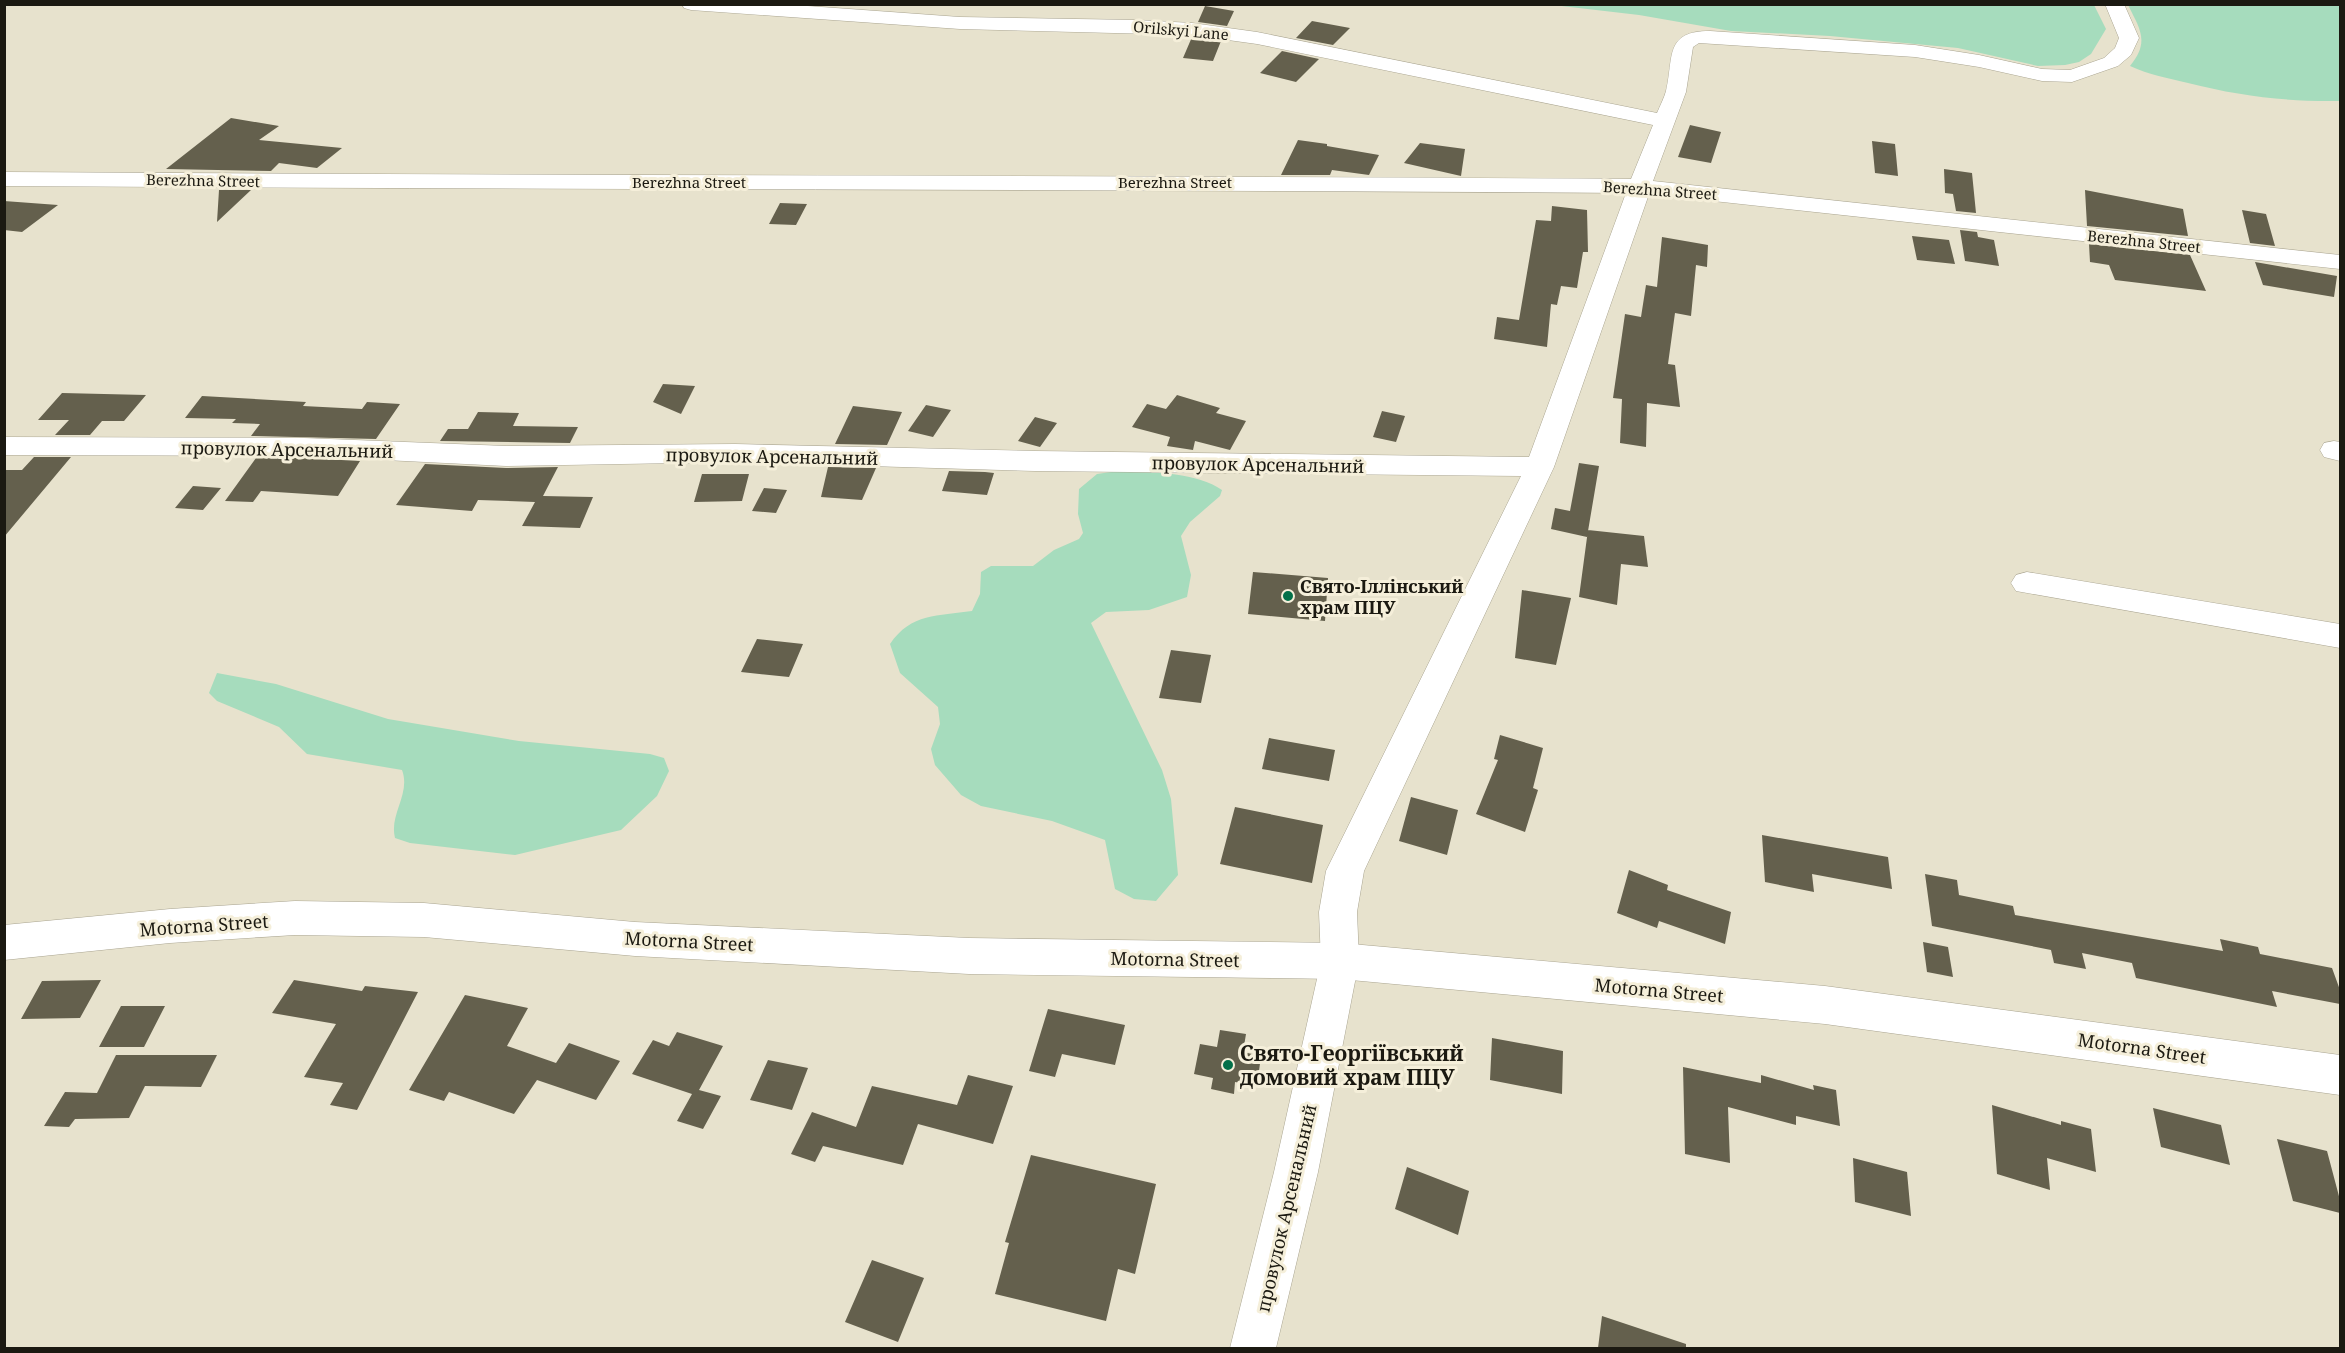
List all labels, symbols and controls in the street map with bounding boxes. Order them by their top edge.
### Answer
street label: Orilskyi Lane [1132,16,1230,44]
street label: Berezhna Street [146,169,260,191]
street label: Berezhna Street [632,172,746,192]
street label: Berezhna Street [1118,172,1232,192]
street label: Berezhna Street [1602,176,1718,204]
street label: Berezhna Street [2086,225,2202,257]
street label: провулок Арсенальний [180,435,394,463]
street label: провулок Арсенальний [665,442,879,470]
street label: провулок Арсенальний [1151,450,1365,478]
place label: Свято-Іллінський храм ПЦУ [1300,574,1464,619]
marker: Свято-Іллінський храм ПЦУ [1281,589,1295,603]
street label: Motorna Street [139,909,269,941]
street label: Motorna Street [624,926,754,956]
street label: Motorna Street [1110,946,1240,972]
street label: Motorna Street [1594,972,1724,1008]
street label: Motorna Street [2076,1027,2208,1069]
place label: Свято-Георгіївський домовий храм ПЦУ [1240,1039,1463,1091]
marker: Свято-Георгіївський домовий храм ПЦУ [1221,1058,1235,1072]
street label: провулок Арсенальний [1250,1102,1322,1314]

